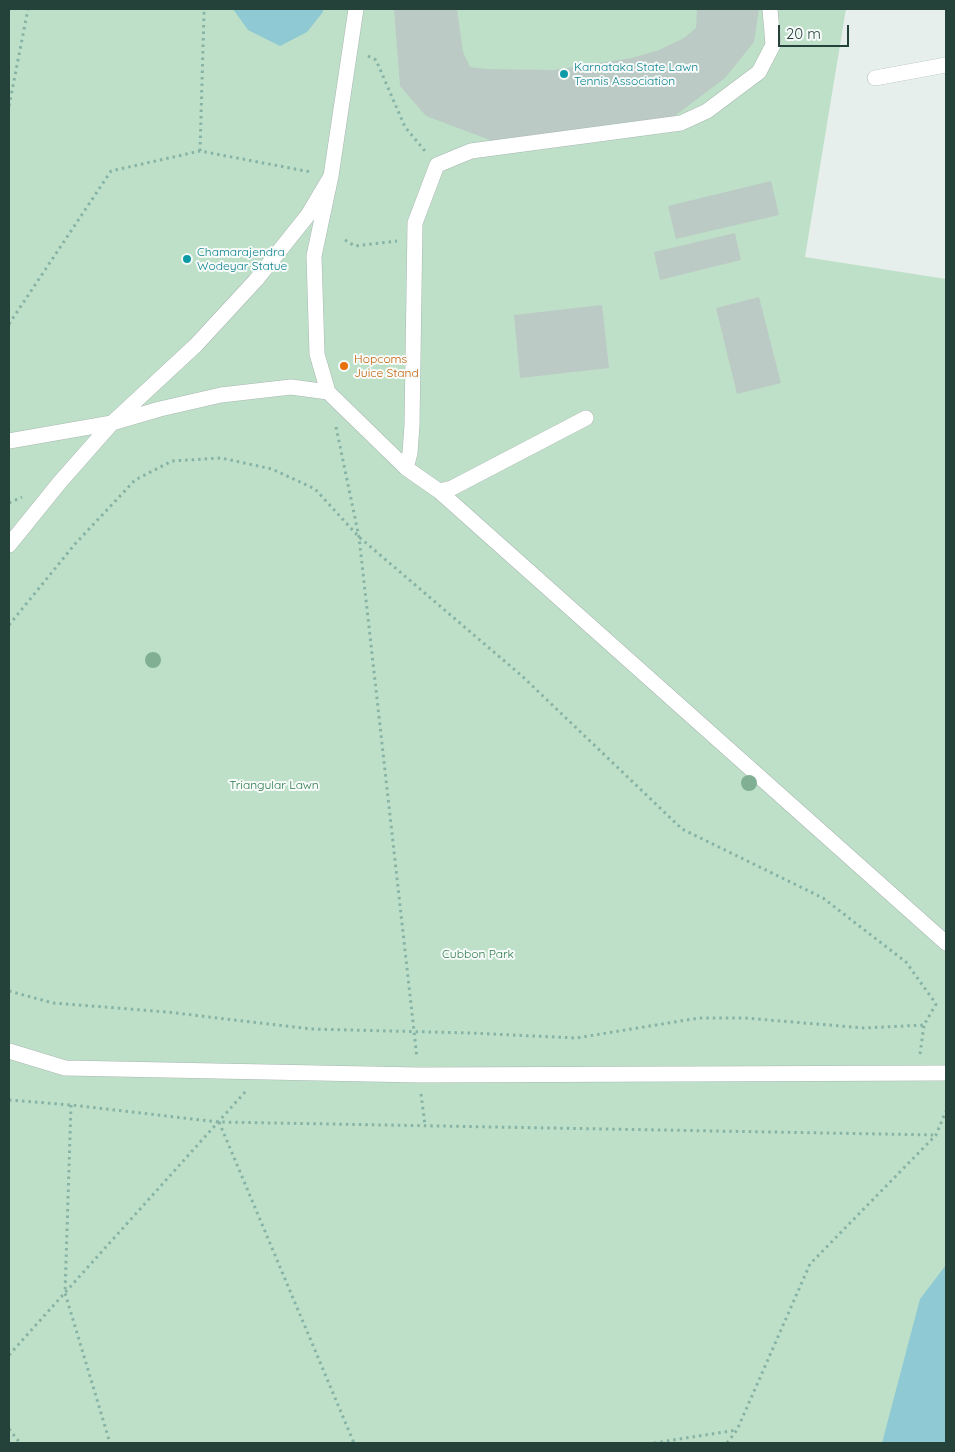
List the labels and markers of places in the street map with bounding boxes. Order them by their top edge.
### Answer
place label: Karnataka State Lawn Tennis Association [574,60,698,88]
marker: Karnataka State Lawn Tennis Association [558,68,570,80]
place label: Chamarajendra Wodeyar Statue [197,245,287,273]
marker: Chamarajendra Wodeyar Statue [181,253,193,265]
place label: Hopcoms Juice Stand [354,352,419,380]
marker: Hopcoms Juice Stand [338,360,350,372]

